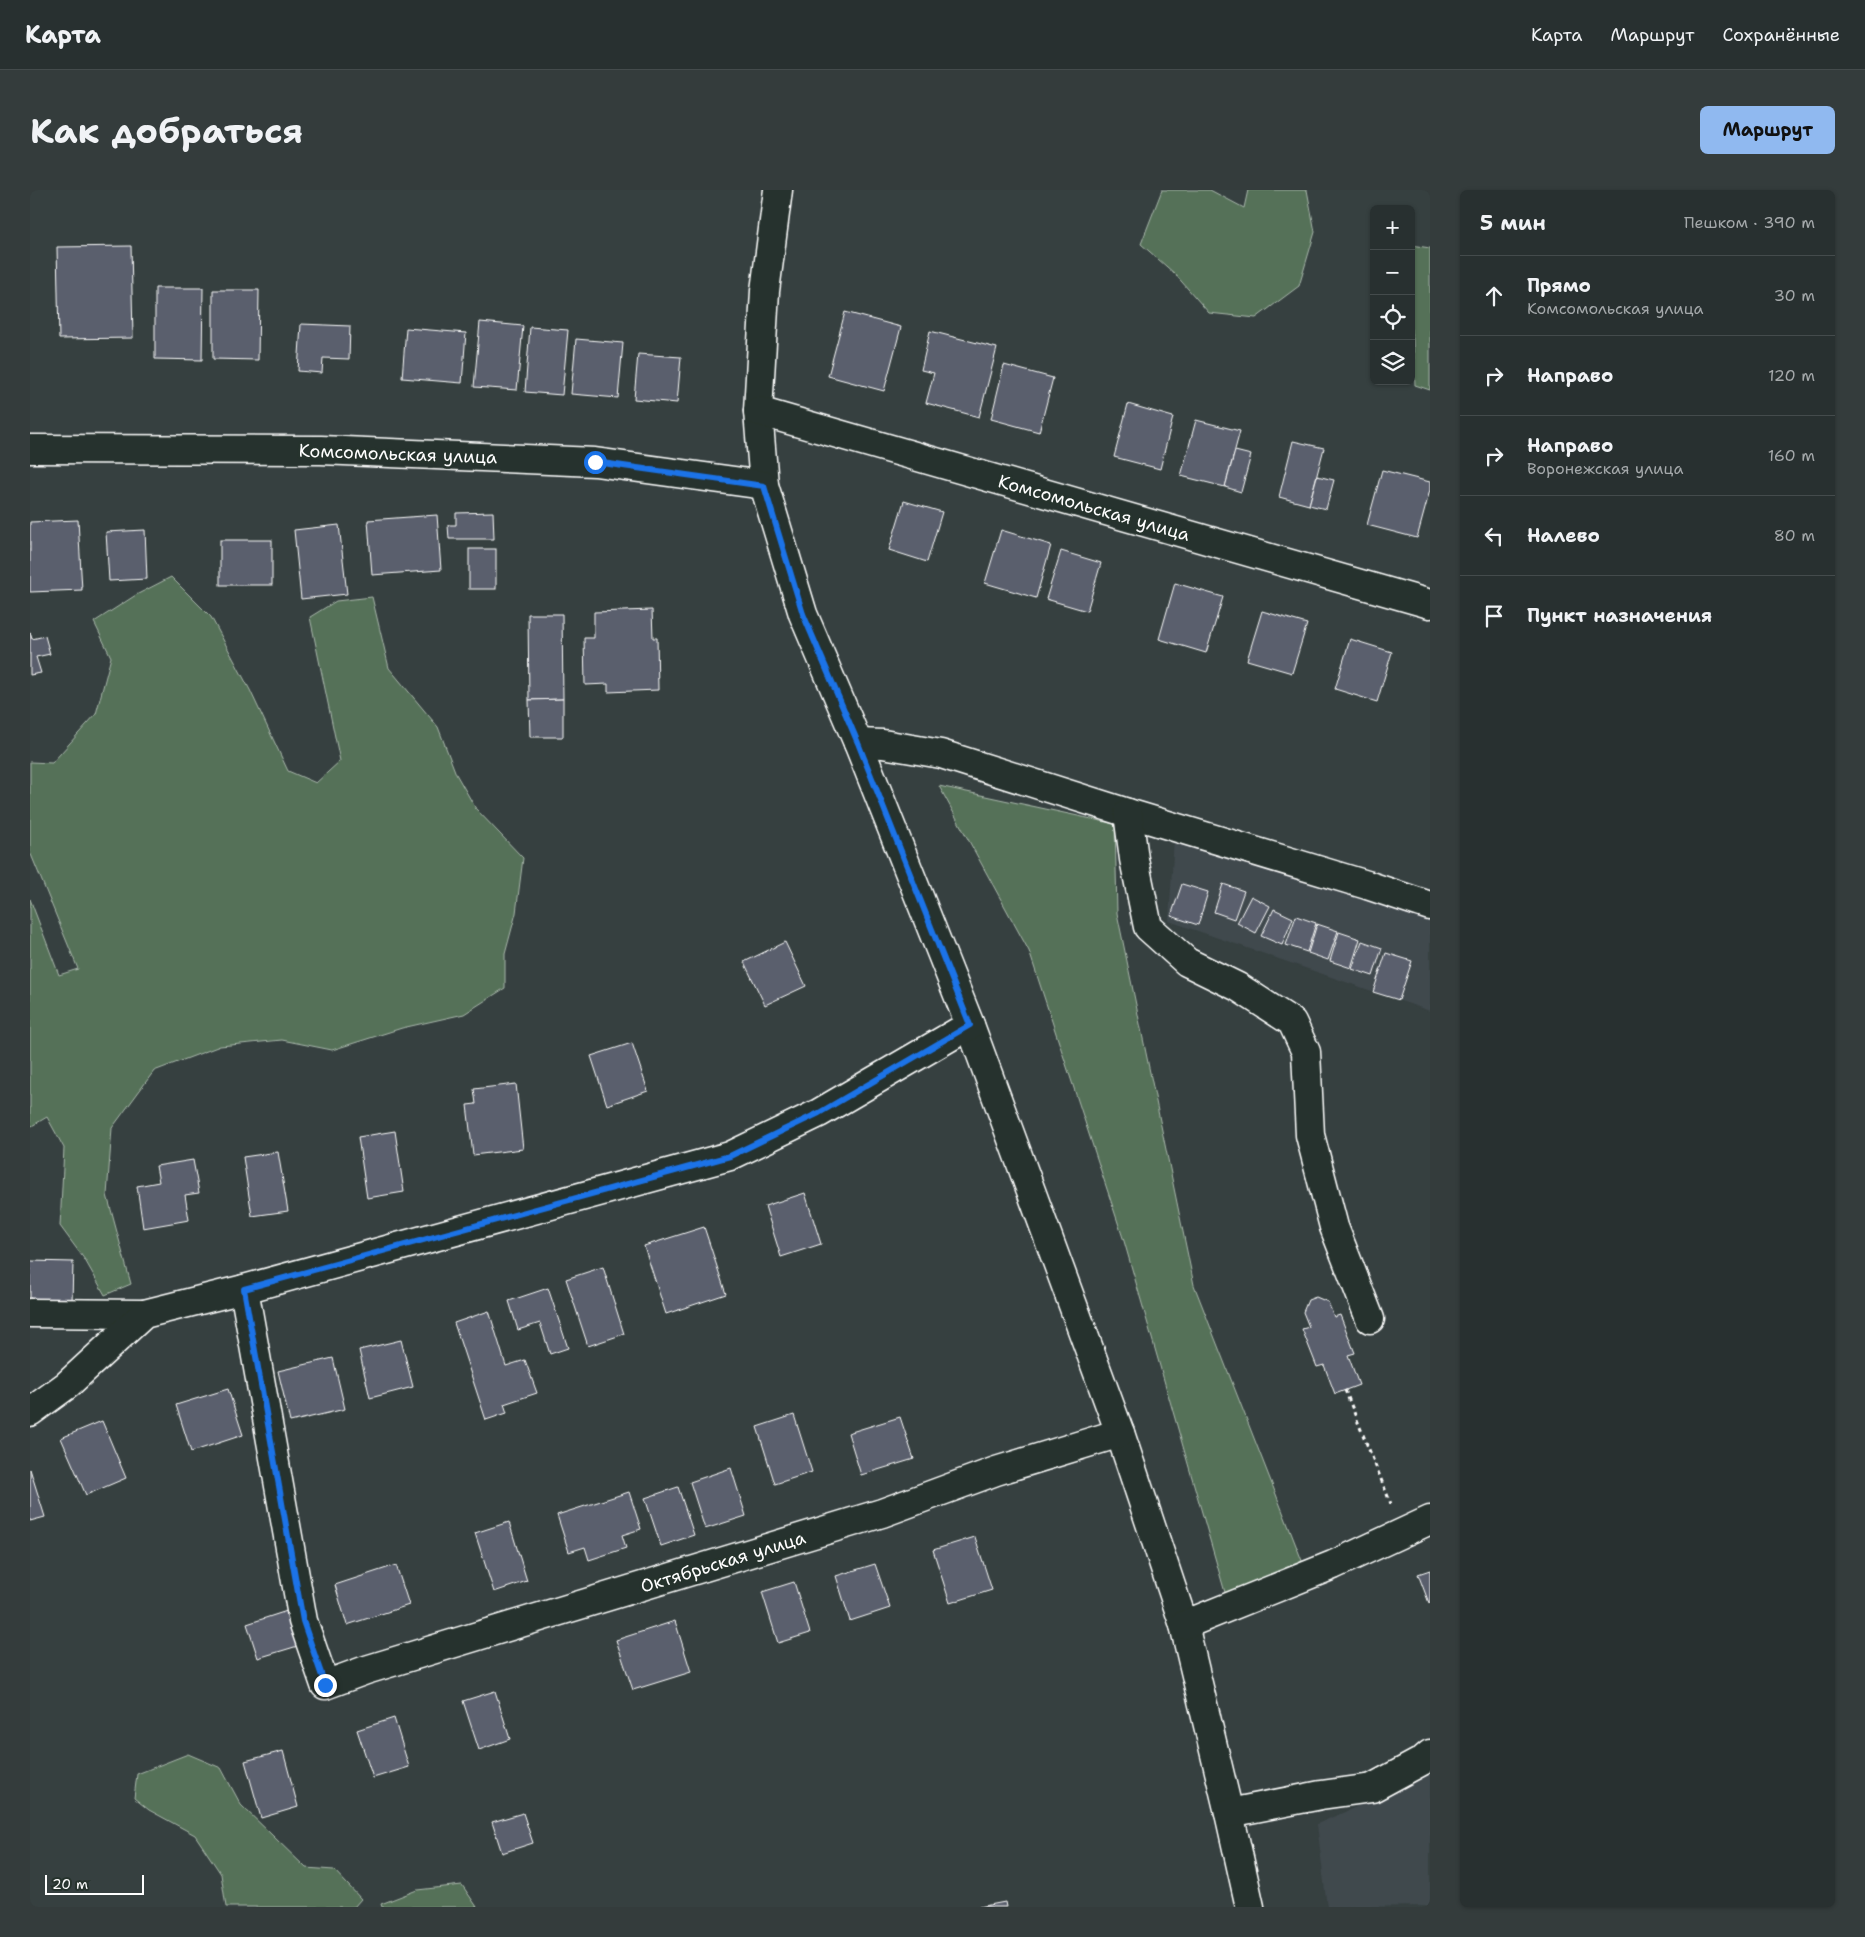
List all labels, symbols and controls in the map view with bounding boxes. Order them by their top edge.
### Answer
text: Карта [25,19,101,51]
text: Карта [1531,23,1582,47]
text: Маршрут [1610,23,1694,47]
text: Сохранённые [1722,23,1840,47]
button: Маршрут [1700,106,1835,154]
text: Как добраться [30,107,303,154]
map controls [1370,205,1415,385]
button: + [1370,205,1415,250]
text: 5 мин [1480,209,1546,237]
text: Пешком · 390 m [1684,212,1815,233]
button: − [1370,250,1415,295]
text: Прямо [1527,273,1591,298]
icon: ahead [1480,282,1508,310]
text: 30 m [1774,285,1815,306]
button: locate [1370,295,1415,340]
text: Комсомольская улица [1527,298,1703,319]
button: layers [1370,340,1415,385]
icon: right [1480,362,1508,390]
text: Направо [1527,363,1613,388]
text: 120 m [1768,365,1815,386]
text: Направо [1527,433,1613,458]
street label: Комсомольская улица [298,439,498,469]
icon: right [1480,442,1508,470]
text: 160 m [1768,445,1815,466]
route start [584,451,607,474]
text: Воронежская улица [1527,458,1683,479]
street label: Комсомольская улица [995,469,1193,547]
icon: left [1480,522,1508,550]
text: Налево [1527,523,1600,548]
text: 80 m [1774,525,1815,546]
icon: arrive [1480,602,1508,630]
text: Пункт назначения [1527,603,1712,628]
street label: Октябрьская улица [638,1525,808,1599]
route end [314,1674,337,1697]
scale bar [45,1872,144,1895]
text: 20 m [52,1875,88,1893]

